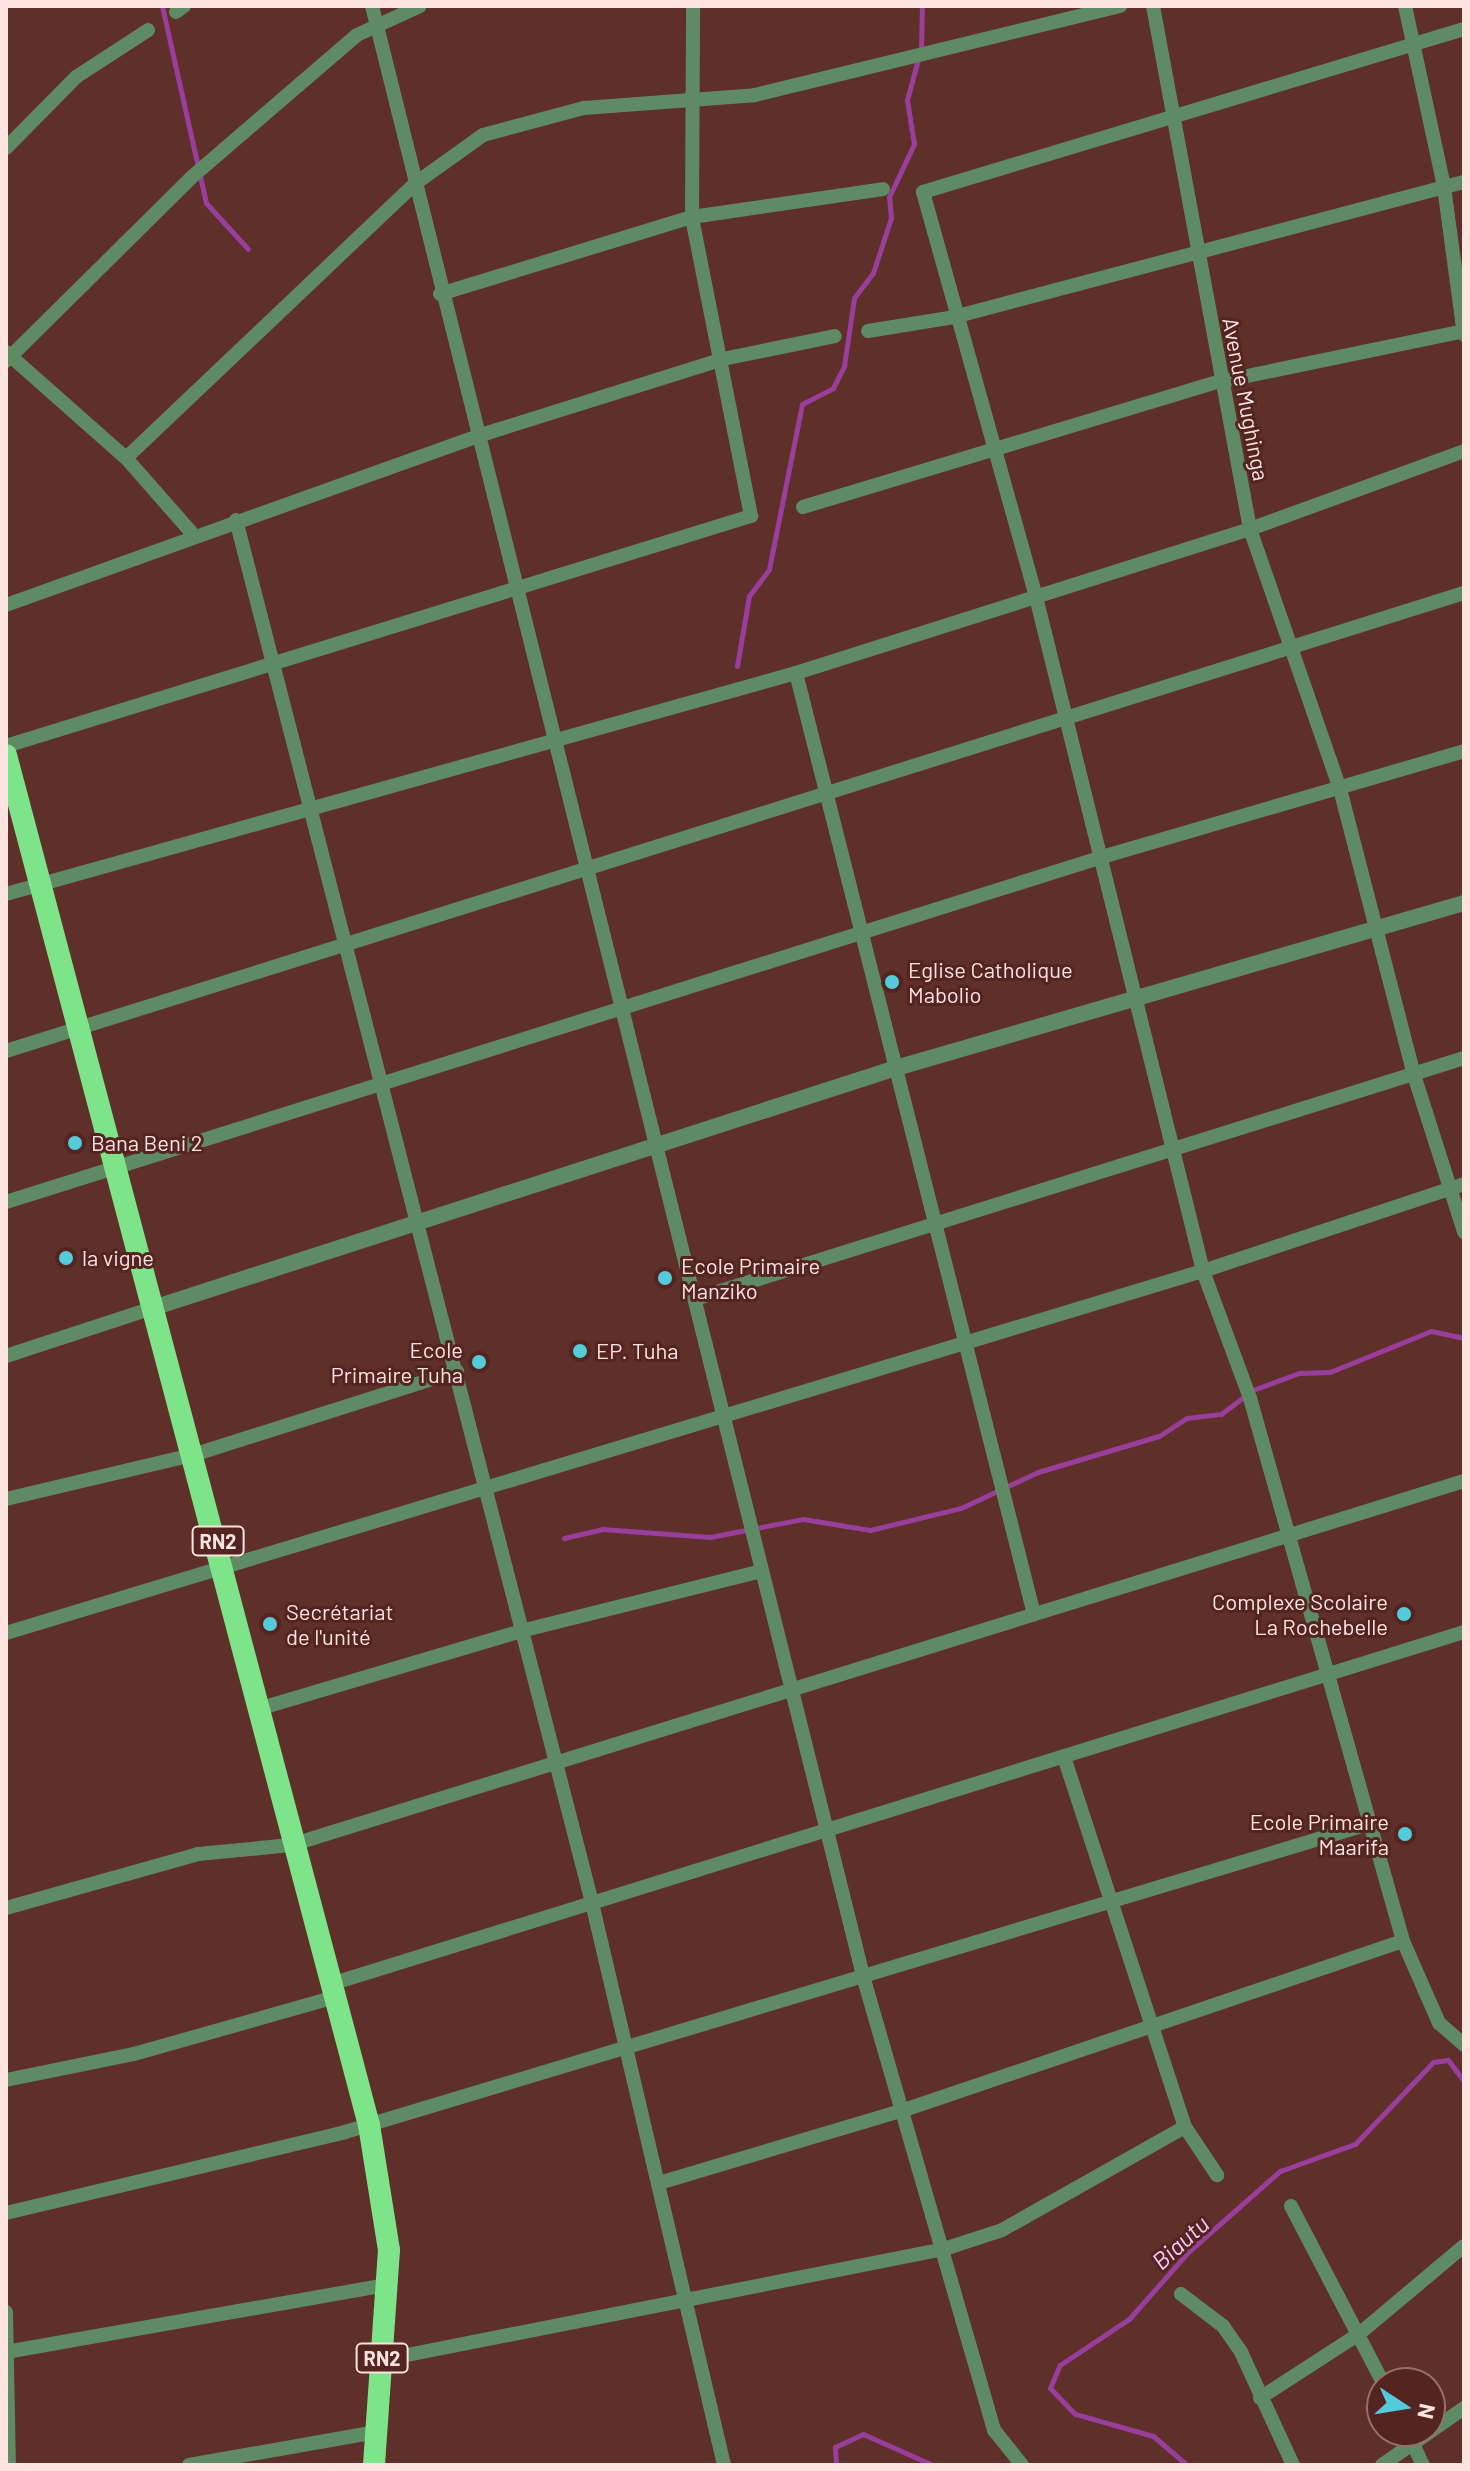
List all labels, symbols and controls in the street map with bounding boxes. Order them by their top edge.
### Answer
street label: Avenue Mughinga [1217,315,1275,483]
place label: Eglise Catholique Mabolio [908,956,1073,1008]
marker: Eglise Catholique Mabolio [883,973,901,991]
place label: Bana Beni 2 [91,1130,203,1156]
marker: Bana Beni 2 [66,1134,84,1152]
place label: la vigne [82,1245,154,1271]
marker: la vigne [57,1249,75,1267]
place label: Ecole Primaire Manziko [681,1252,820,1304]
marker: Ecole Primaire Manziko [656,1269,674,1287]
place label: Ecole Primaire Tuha [331,1336,463,1388]
place label: EP. Tuha [596,1338,679,1364]
marker: EP. Tuha [571,1342,589,1360]
marker: Ecole Primaire Tuha [470,1353,488,1371]
road number: RN2 [190,1525,246,1557]
place label: Complexe Scolaire La Rochebelle [1212,1588,1388,1640]
place label: Secrétariat de l'unité [286,1598,394,1650]
marker: Complexe Scolaire La Rochebelle [1395,1605,1413,1623]
marker: Secrétariat de l'unité [261,1615,279,1633]
place label: Ecole Primaire Maarifa [1250,1808,1389,1860]
marker: Ecole Primaire Maarifa [1396,1825,1414,1843]
water label: Biautu [1146,2209,1214,2275]
road number: RN2 [354,2342,410,2374]
north arrow [1366,2367,1446,2447]
text: N [1413,2402,1442,2421]

